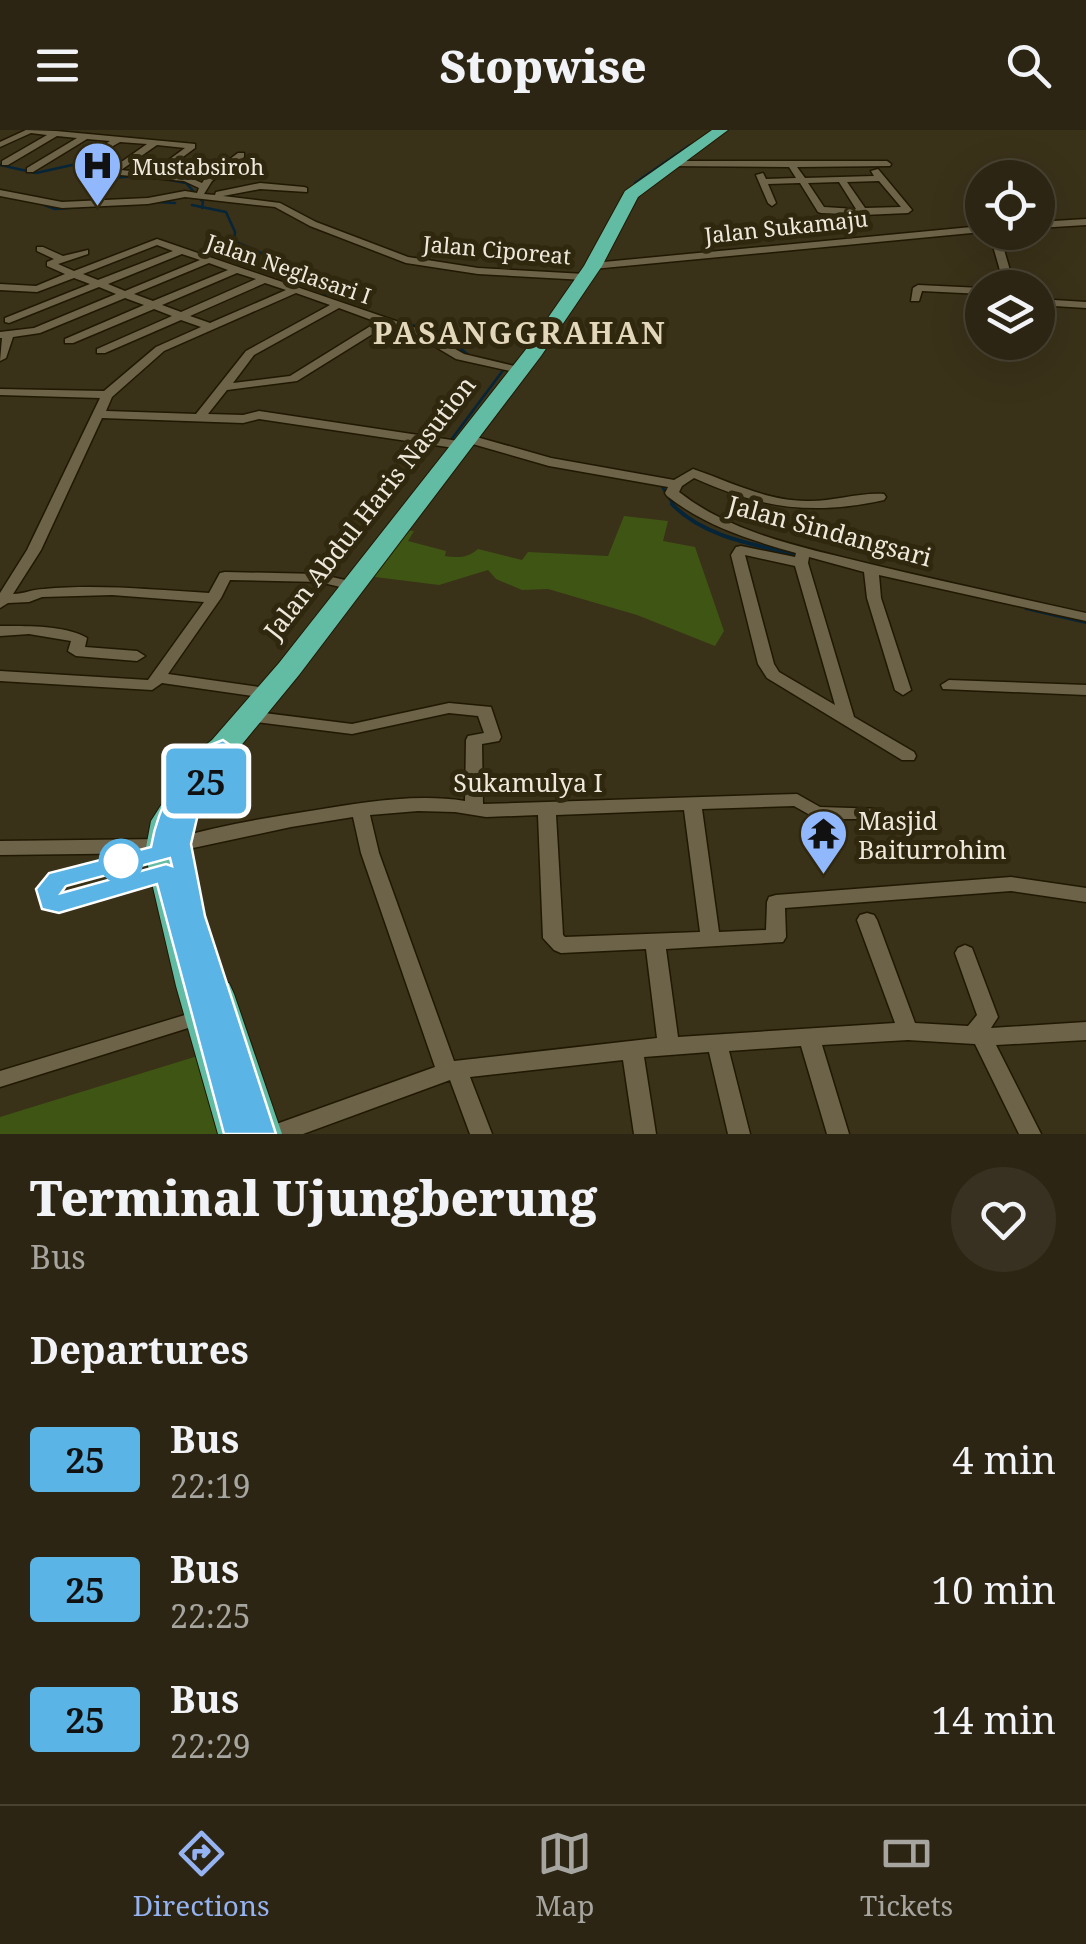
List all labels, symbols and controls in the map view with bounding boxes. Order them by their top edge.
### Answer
text: Stopwise [439,35,647,96]
icon: menu [30,38,85,93]
icon: search [1001,38,1056,93]
hospital icon: Mustabsiroh [71,140,123,208]
place label: Mustabsiroh [132,151,264,181]
map controls [965,160,1055,360]
button: locate [965,160,1055,250]
street label: Jalan Sukamaju [702,202,869,250]
street label: Jalan Neglasari I [202,225,375,310]
street label: Jalan Ciporeat [421,228,572,270]
button: layers [965,270,1055,360]
district label: PASANGGRAHAN [373,312,667,353]
street label: Jalan Abdul Haris Nasution [255,368,482,646]
street label: Jalan Sindangsari [724,486,935,574]
line badge: 25 [161,748,251,814]
text: 25 [186,758,226,805]
street label: Sukamulya I [453,765,603,799]
place label: Masjid Baiturrohim [858,803,1007,866]
temple icon: Masjid Baiturrohim [797,808,849,876]
unlabelled marker [100,840,142,882]
text: Terminal Ujungberung [30,1165,597,1230]
button: heart [951,1167,1056,1272]
text: Bus [30,1235,86,1278]
text: Departures [30,1323,249,1375]
text: Bus [170,1412,239,1464]
text: 4 min [952,1433,1056,1485]
text: 25 [65,1436,105,1483]
text: 22:19 [170,1464,251,1507]
text: Bus [170,1542,239,1594]
text: 10 min [931,1563,1056,1615]
text: 25 [65,1566,105,1613]
text: 22:25 [170,1594,251,1637]
text: Bus [170,1672,239,1724]
text: 14 min [931,1693,1056,1745]
text: 25 [65,1696,105,1743]
text: 22:29 [170,1724,251,1767]
tab: Directions [133,1826,270,1924]
tab: Map [535,1826,594,1924]
tab: Tickets [860,1826,953,1924]

